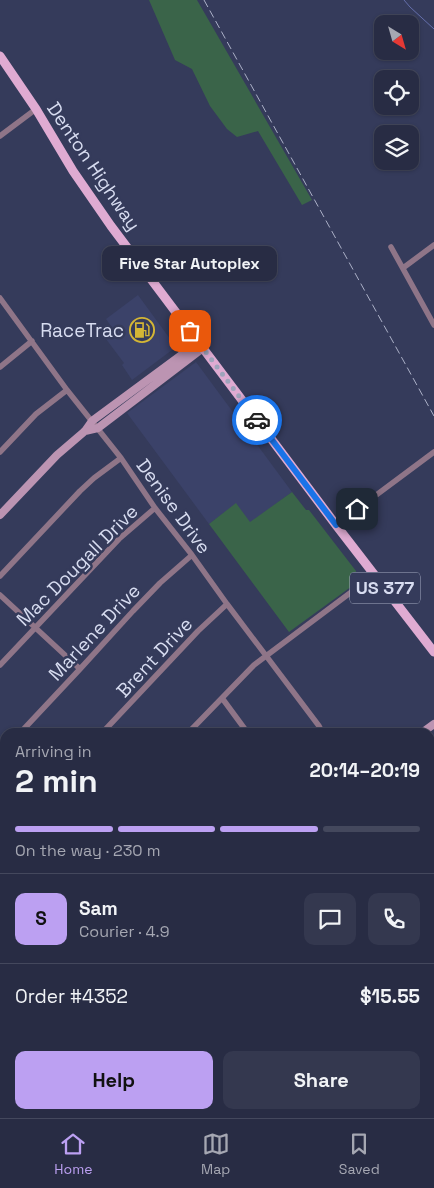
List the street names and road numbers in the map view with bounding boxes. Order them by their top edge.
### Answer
street label: Denton Highway [41,97,146,236]
street label: Denise Drive [131,454,217,559]
street label: Mac Dougall Drive [11,499,144,632]
road number: US 377 [350,572,420,604]
street label: Marlene Drive [43,579,146,686]
street label: Brent Drive [111,612,198,703]

